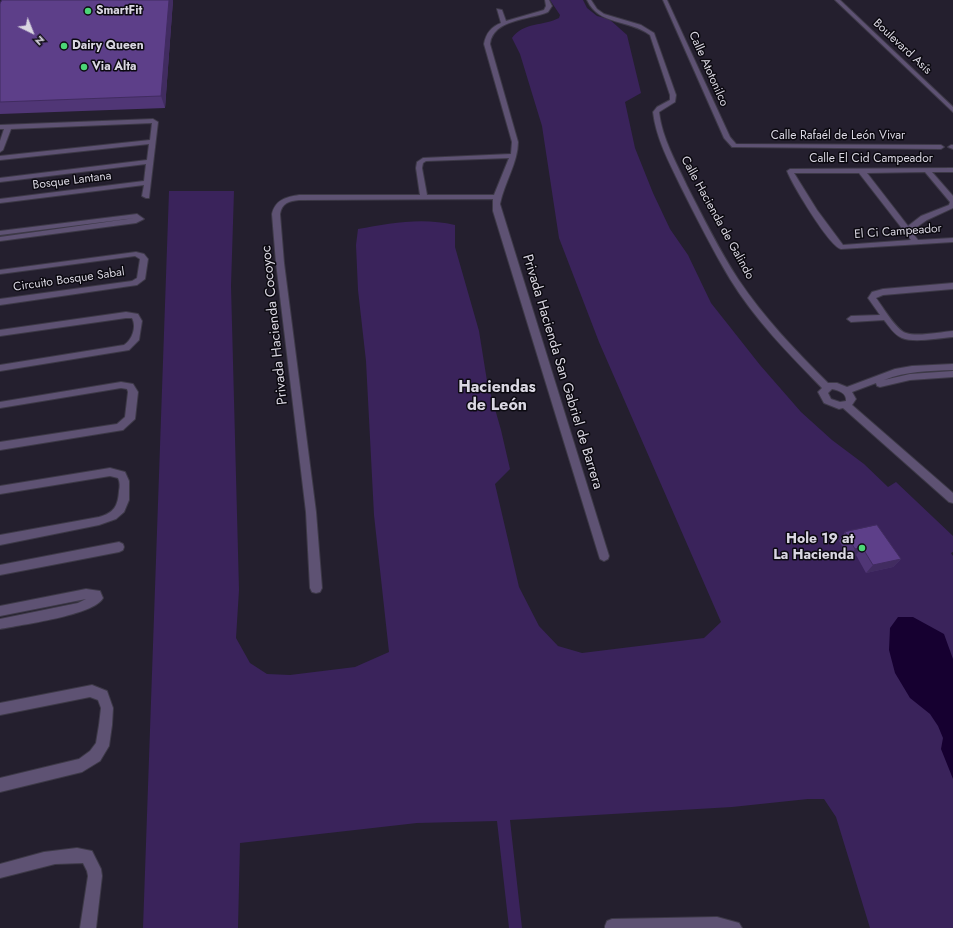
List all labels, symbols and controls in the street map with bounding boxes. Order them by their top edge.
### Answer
place label: SmartFit [96,4,142,18]
marker: SmartFit [83,6,93,16]
north arrow [12,12,52,52]
street label: Boulevard Asís [870,16,934,78]
street label: Calle Atotonilco [685,29,731,109]
text: N [32,32,49,50]
place label: Dairy Queen [72,39,144,53]
marker: Dairy Queen [59,41,69,51]
place label: Via Alta [92,60,137,74]
marker: Via Alta [79,62,89,72]
street label: Calle Rafaél de León Vivar [771,129,905,143]
street label: Calle El Cid Campeador [809,152,933,166]
street label: Calle Hacienda de Galindo [677,154,757,282]
street label: Bosque Lantana [32,169,112,193]
street label: El Ci Campeador [854,222,942,242]
street label: Privada Hacienda Cocoyoc [258,245,292,405]
street label: Privada Hacienda San Gabriel de Barrera [518,252,606,492]
street label: Circuito Bosque Sabal [12,265,126,295]
district label: Haciendas de León [458,378,536,416]
place label: Hole 19 at La Hacienda [773,532,854,564]
marker: Hole 19 at La Hacienda [857,543,867,553]

